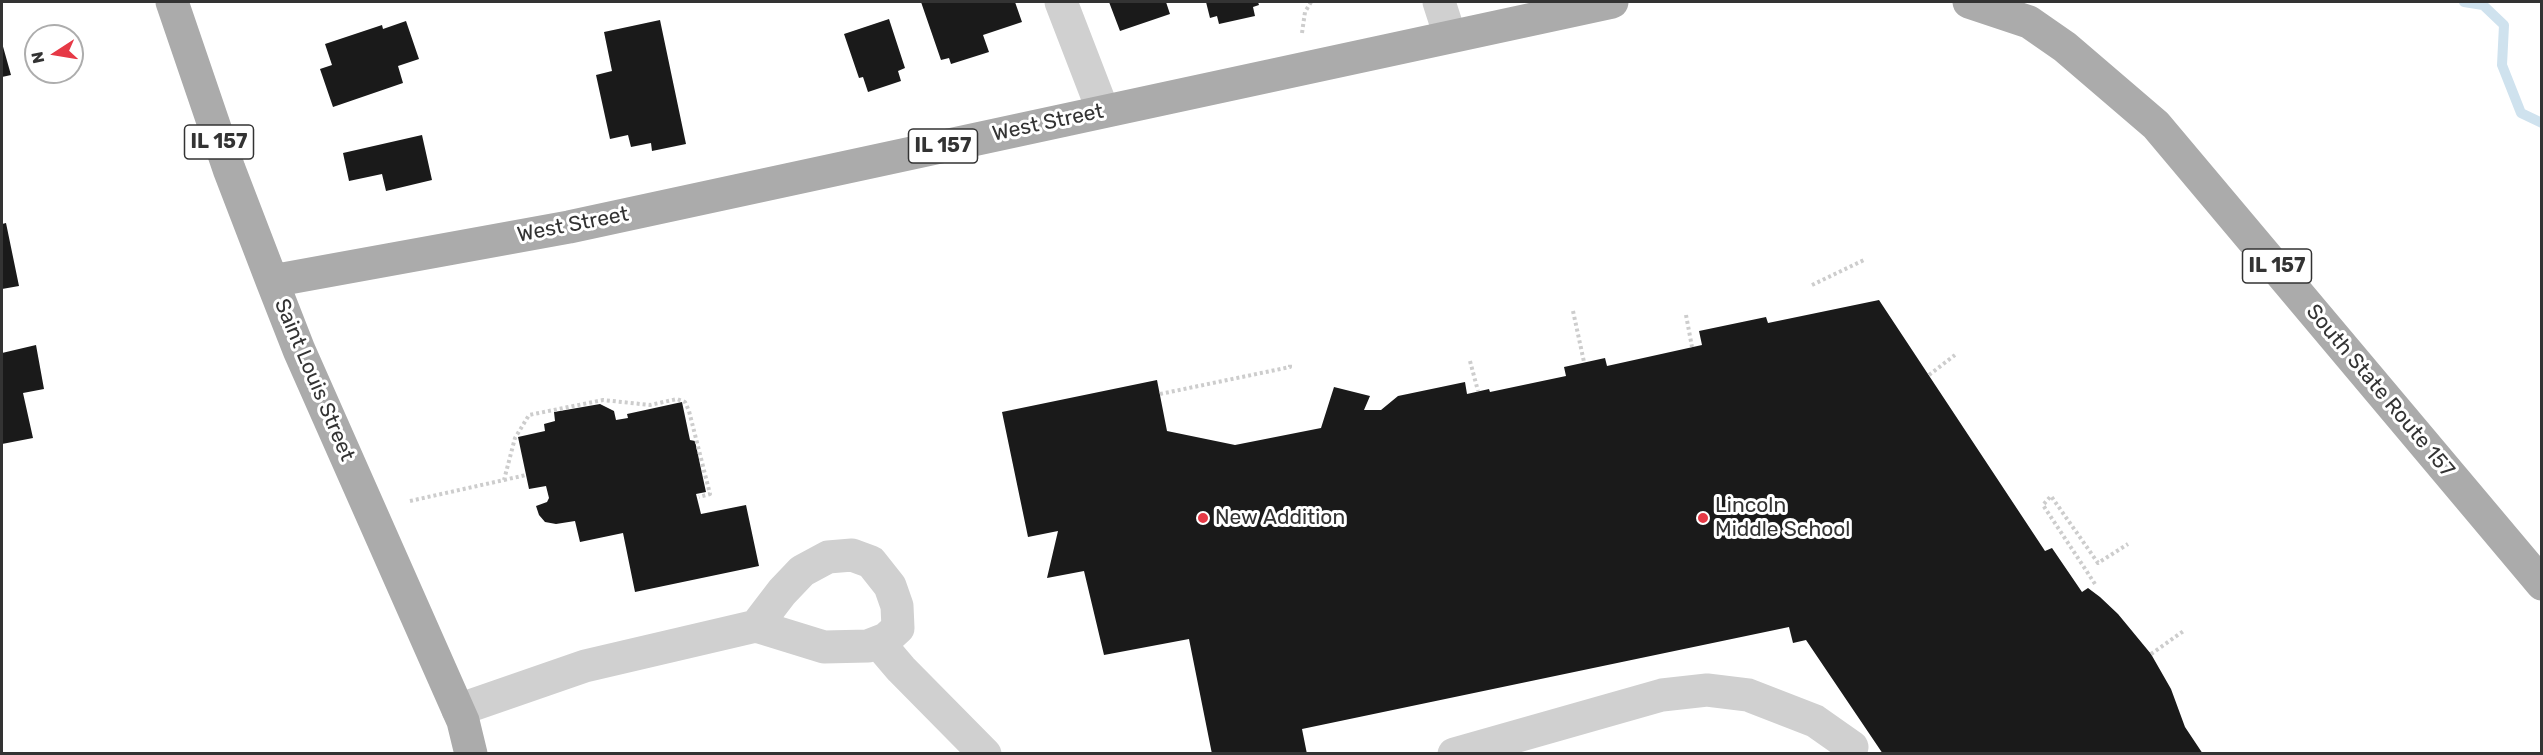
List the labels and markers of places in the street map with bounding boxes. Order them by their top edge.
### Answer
place label: Lincoln Middle School [1715,493,1850,543]
place label: New Addition [1215,505,1345,531]
marker: New Addition [1196,511,1210,525]
marker: Lincoln Middle School [1696,511,1710,525]

